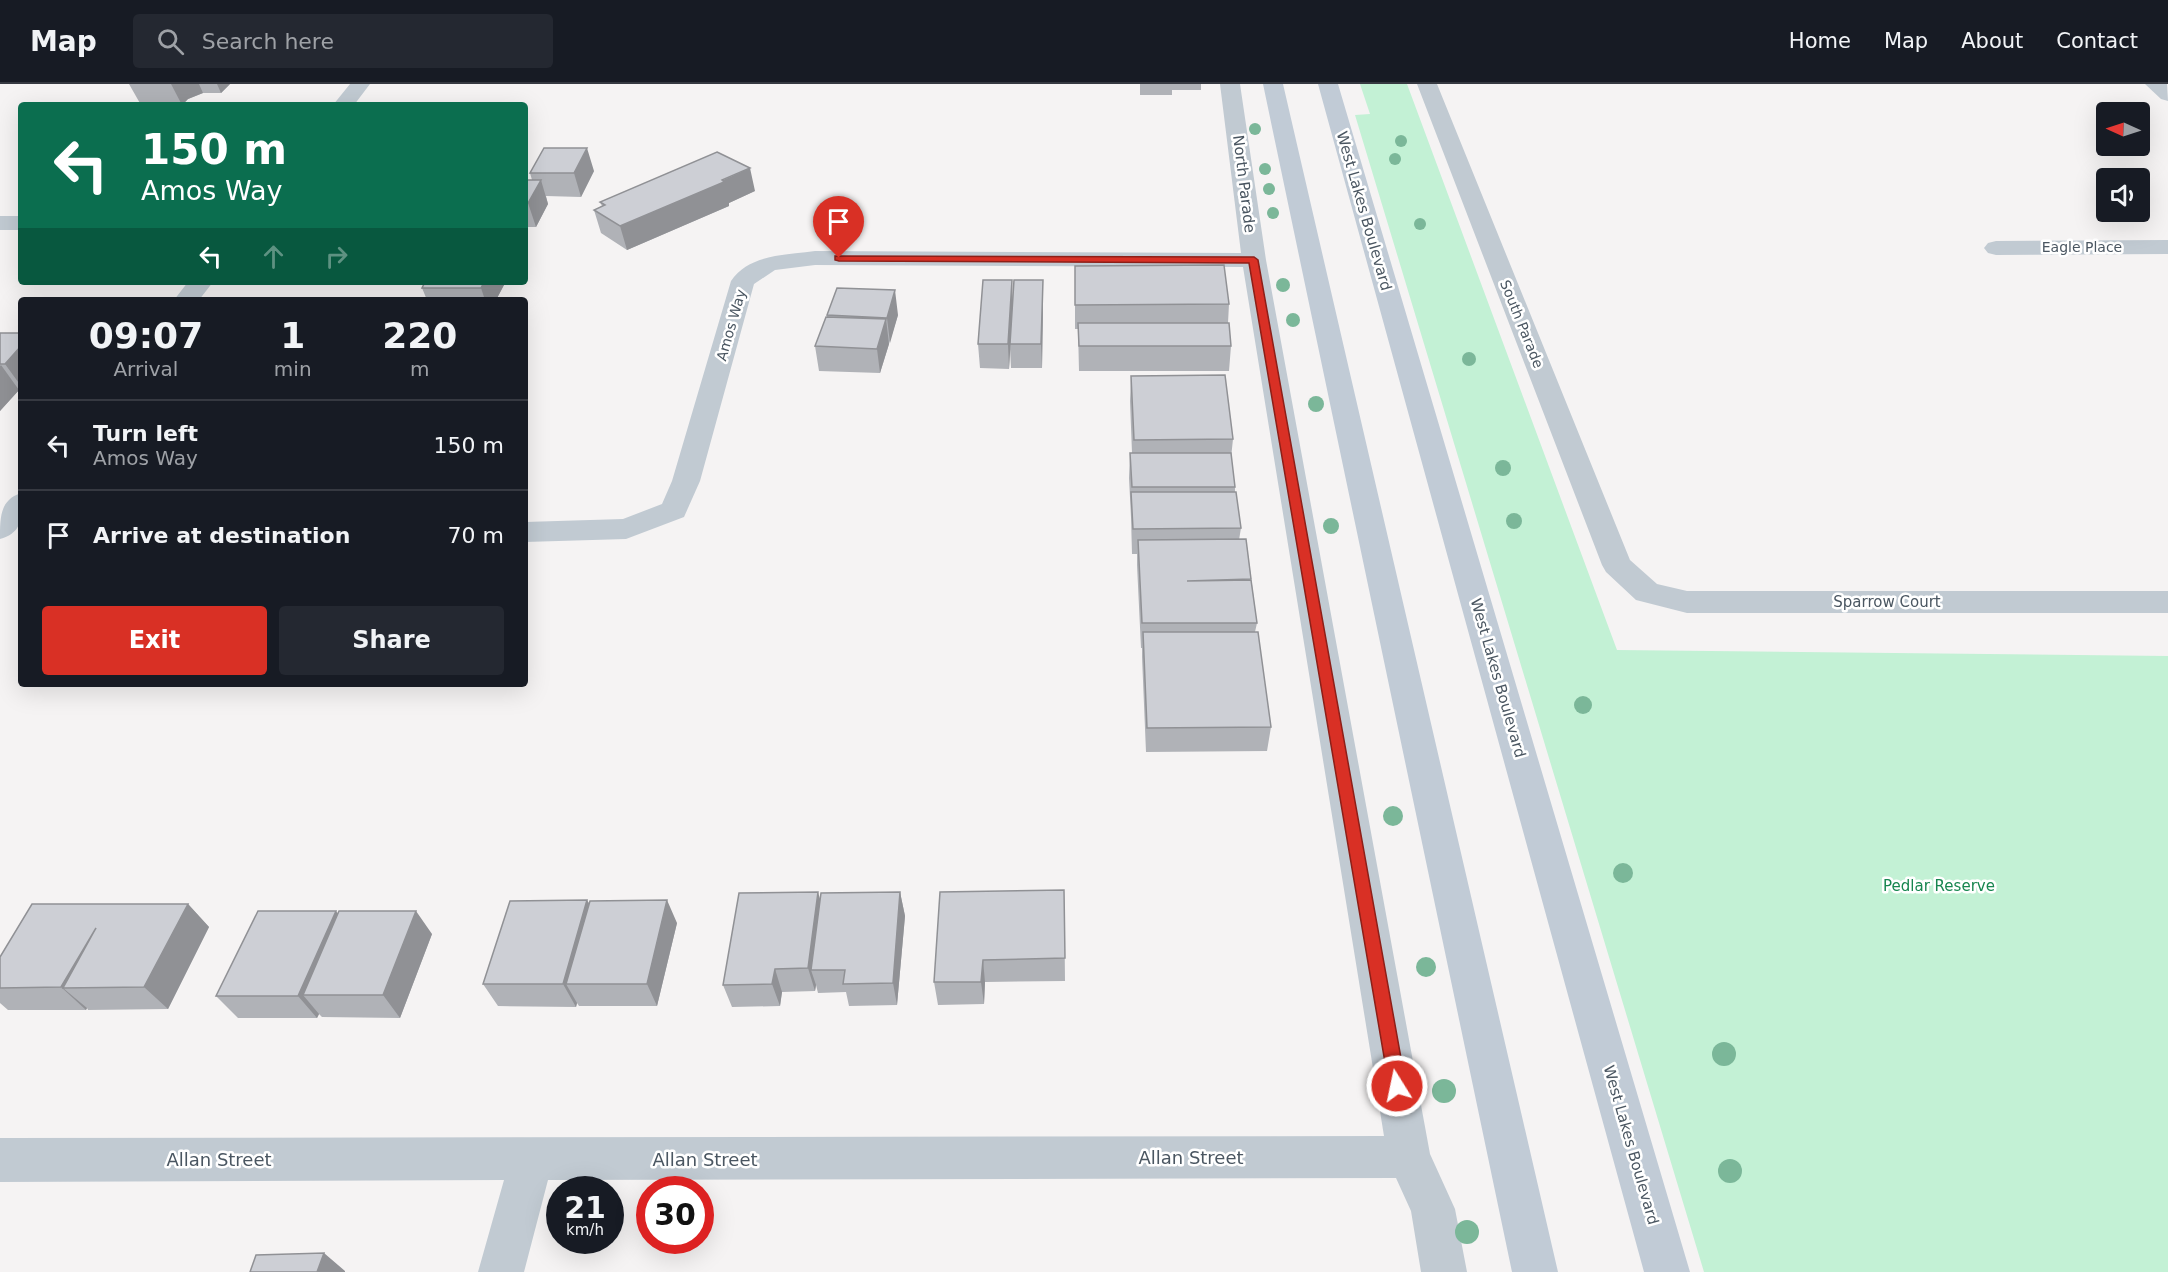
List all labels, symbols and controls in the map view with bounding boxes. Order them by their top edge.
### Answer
search box [133,14,553,68]
text: Map [30,25,97,58]
icon: search [154,25,187,58]
text: Search here [202,29,334,54]
text: Home [1789,29,1851,53]
text: Map [1884,29,1928,53]
text: About [1961,29,2023,53]
text: Contact [2056,29,2138,53]
north arrow [2096,102,2150,156]
map controls [2096,102,2150,222]
text: 150 m [141,125,287,174]
icon: left [42,126,120,204]
street label: West Lakes Boulevard [1333,129,1395,293]
street label: North Parade [1229,134,1259,234]
button: sound [2096,168,2150,222]
text: Amos Way [141,175,282,206]
pin [813,196,864,258]
icon: arrive [822,205,855,238]
street label: Eagle Place [2042,239,2122,255]
icon: left [194,240,227,273]
icon: ahead [257,240,290,273]
icon: right [320,240,353,273]
street label: South Parade [1497,278,1547,370]
street label: Amos Way [713,288,749,362]
text: 09:07 [89,315,203,356]
text: 1 [280,315,305,356]
text: 220 [382,315,457,356]
text: Arrival [113,357,178,381]
text: min [274,357,312,381]
text: m [410,357,430,381]
text: Turn left [93,421,198,446]
icon: left [42,429,75,462]
text: 150 m [434,433,504,458]
text: Amos Way [93,446,198,470]
icon: arrive [42,519,75,552]
text: Arrive at destination [93,523,350,548]
text: 70 m [448,523,504,548]
street label: Sparrow Court [1833,593,1941,611]
street label: West Lakes Boulevard [1467,596,1529,760]
button: Exit [42,606,267,675]
button: Share [279,606,504,675]
park label: Pedlar Reserve [1883,877,1995,895]
position arrow [1365,1054,1429,1118]
street label: West Lakes Boulevard [1600,1063,1662,1227]
street label: Allan Street [1138,1147,1244,1168]
street label: Allan Street [166,1149,272,1170]
street label: Allan Street [652,1149,758,1170]
speed limit sign: 30 [636,1176,714,1254]
text: 21 [564,1190,606,1225]
text: km/h [566,1221,604,1239]

